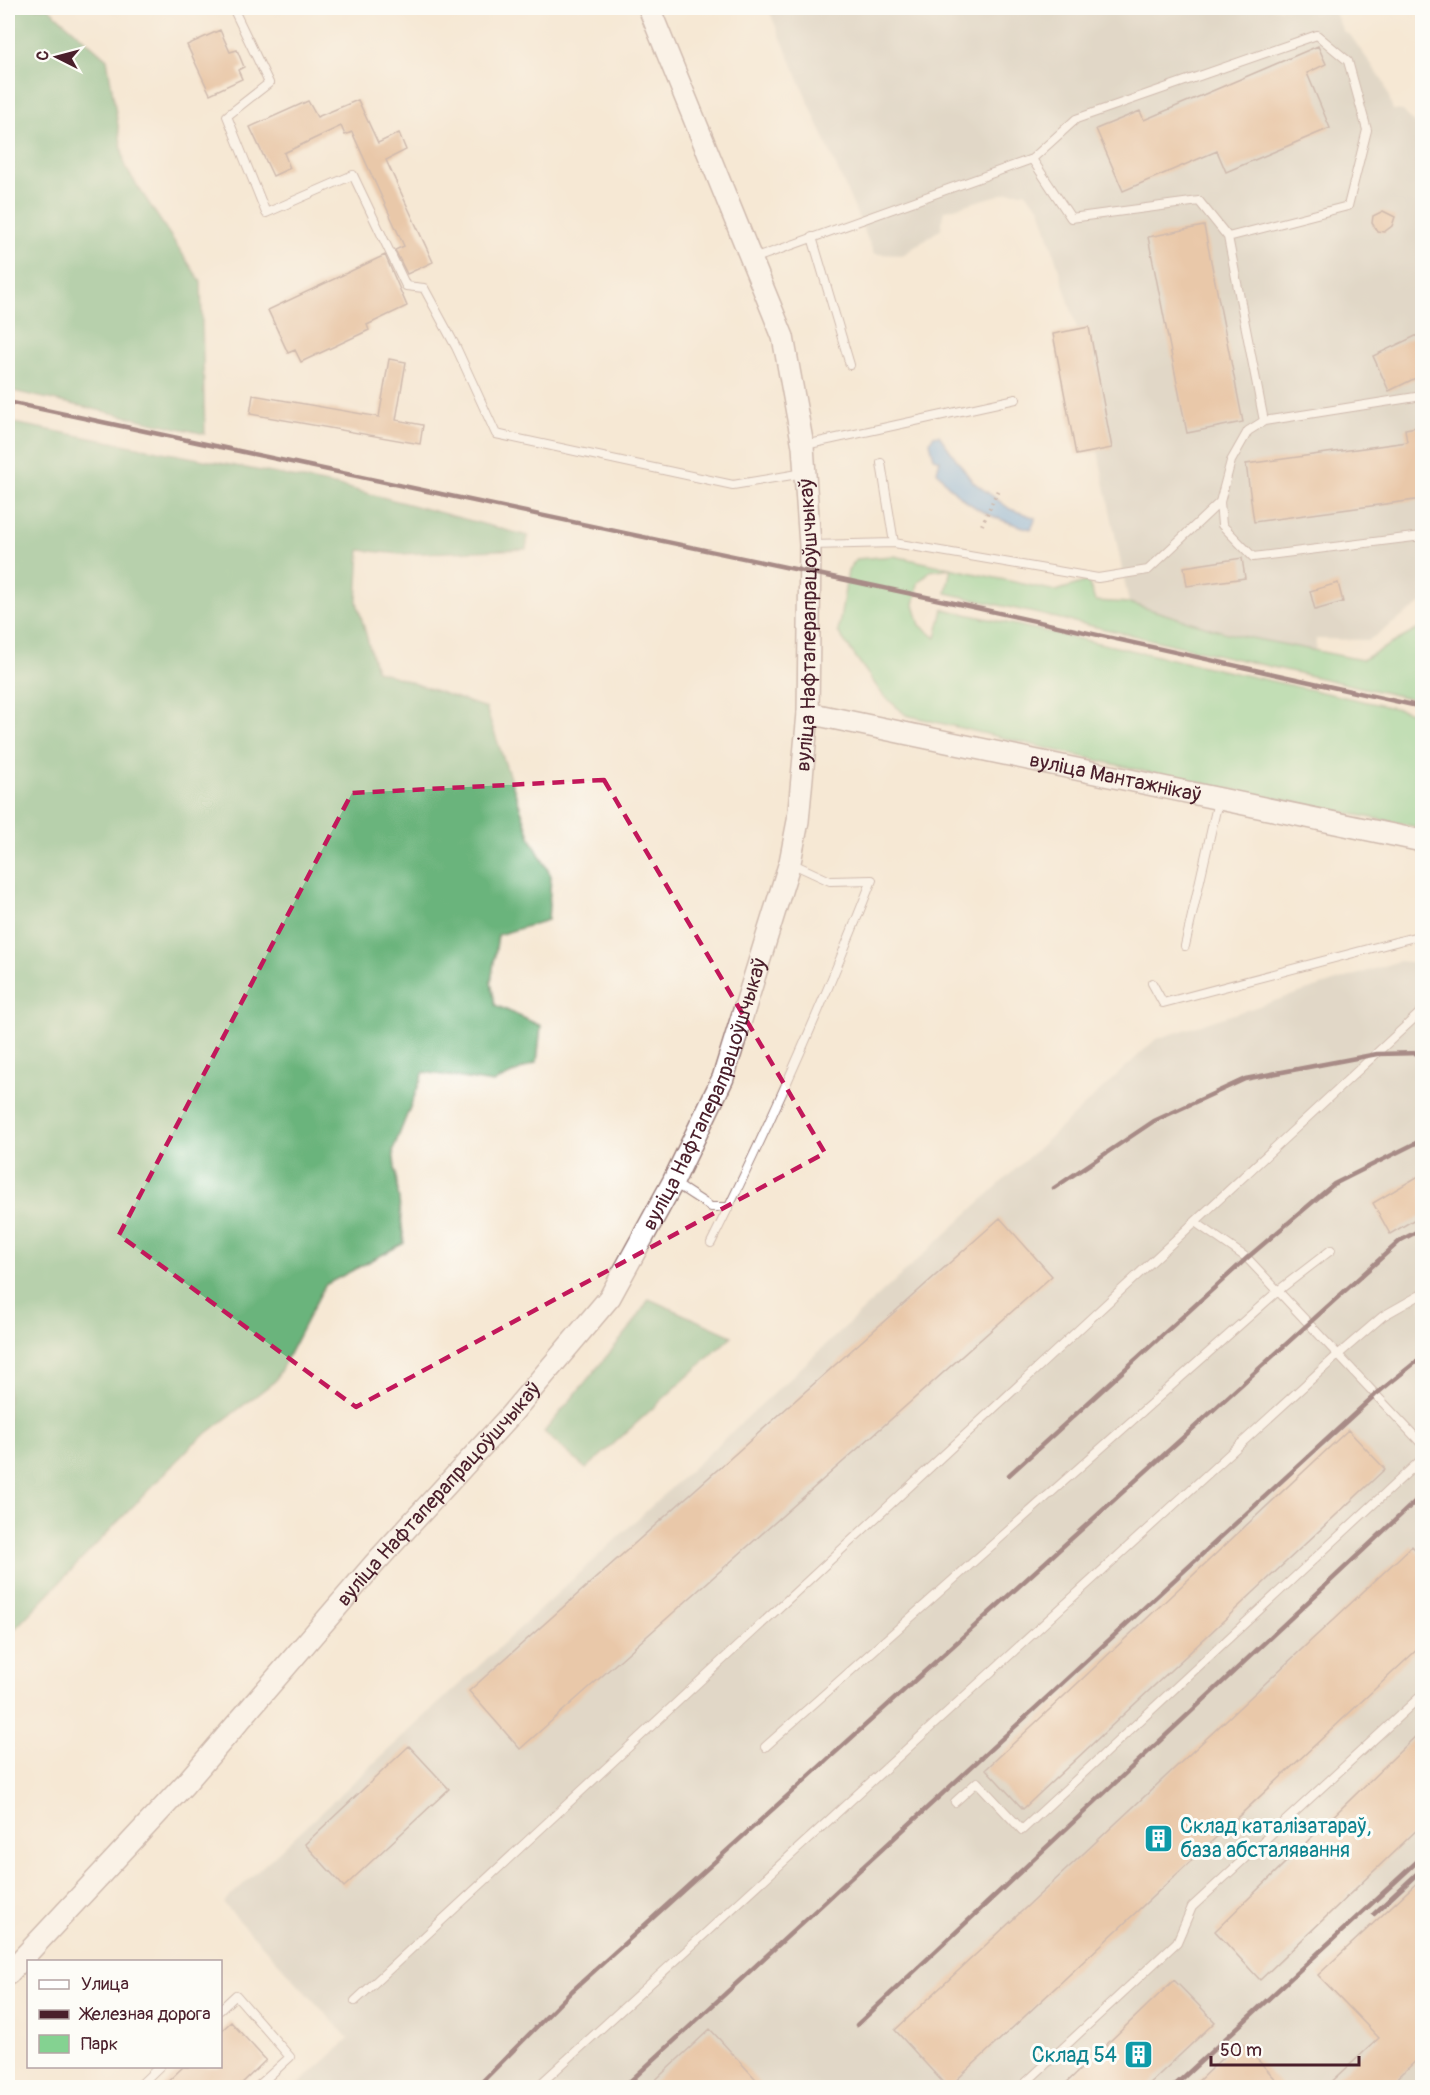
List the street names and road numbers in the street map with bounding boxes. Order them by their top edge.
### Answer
street label: вуліца Нафтаперапрацоўшчыкаў [789,478,824,773]
street label: вуліца Мантажнікаў [1027,746,1204,808]
street label: вуліца Нафтаперапрацоўшчыкаў [636,955,773,1235]
street label: вуліца Нафтаперапрацоўшчыкаў [330,1376,546,1612]

